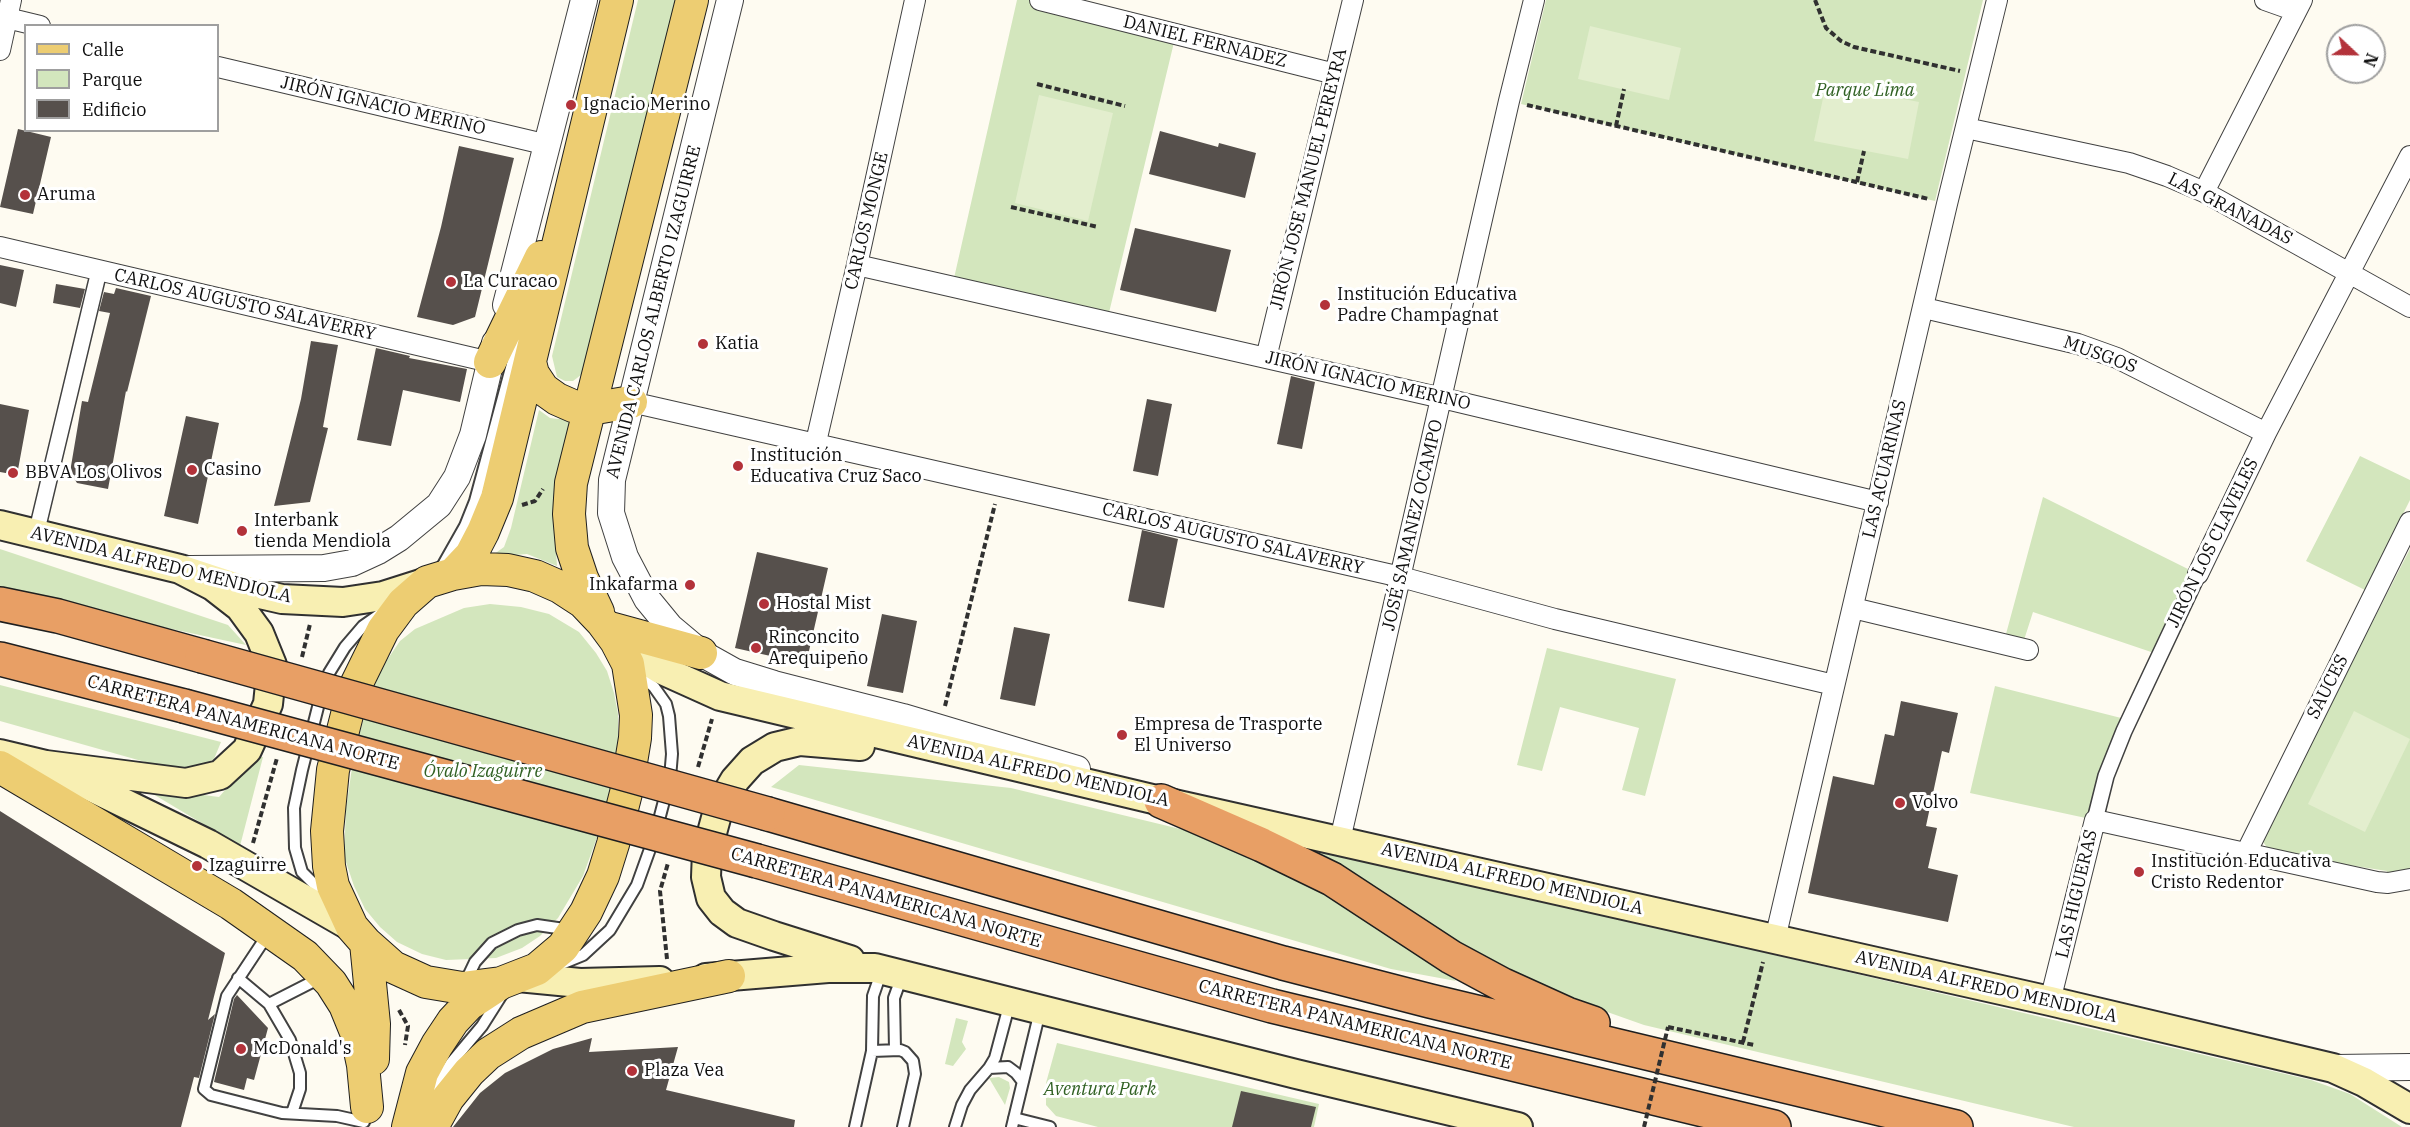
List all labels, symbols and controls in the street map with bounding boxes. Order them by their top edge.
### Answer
street label: DANIEL FERNADEZ [1121,11,1289,73]
legend [24,24,219,132]
north arrow [2326,24,2386,84]
text: Calle [82,38,124,61]
street label: JIRÓN JOSE MANUEL PEREYRA [1266,46,1352,312]
text: N [2359,50,2382,70]
text: Parque [82,68,142,91]
street label: JIRÓN IGNACIO MERINO [278,72,488,140]
park label: Parque Lima [1815,80,1915,102]
place label: Ignacio Merino [583,94,710,116]
text: Edificio [82,98,146,121]
marker: Ignacio Merino [564,98,578,112]
street label: AVENIDA CARLOS ALBERTO IZAGUIRRE [602,143,706,481]
street label: CARLOS MONGE [841,150,893,292]
street label: LAS GRANADAS [2164,168,2296,250]
place label: Aruma [37,184,96,206]
marker: Aruma [18,188,32,202]
street label: CARLOS AUGUSTO SALAVERRY [112,264,378,346]
place label: La Curacao [463,271,558,293]
marker: La Curacao [444,275,458,289]
place label: Institución Educativa Padre Champagnat [1337,284,1517,326]
marker: Institución Educativa Padre Champagnat [1318,298,1332,312]
street label: MUSGOS [2060,332,2140,378]
place label: Katia [715,333,759,355]
marker: Katia [696,337,710,351]
street label: JIRÓN IGNACIO MERINO [1263,347,1473,415]
street label: LAS ACUARINAS [1859,398,1911,540]
street label: JOSÉ SAMANEZ OCAMPO [1378,417,1448,633]
place label: Institución Educativa Cruz Saco [750,445,922,488]
street label: JIRÓN LOS CLAVELES [2163,455,2263,631]
place label: Casino [204,459,261,481]
marker: Institución Educativa Cruz Saco [731,459,745,473]
place label: BBVA Los Olivos [25,462,162,484]
marker: Casino [185,463,199,477]
marker: BBVA Los Olivos [6,466,20,480]
street label: CARLOS AUGUSTO SALAVERRY [1100,498,1366,580]
place label: Interbank tienda Mendiola [254,510,391,552]
street label: AVENIDA ALFREDO MENDIOLA [28,522,294,608]
marker: Interbank tienda Mendiola [235,524,249,538]
place label: Inkafarma [589,574,678,596]
marker: Inkafarma [683,578,697,592]
place label: Hostal Mist [776,593,871,615]
marker: Hostal Mist [757,597,771,611]
place label: Rinconcito Arequipeño [768,627,868,670]
marker: Rinconcito Arequipeño [749,641,763,655]
street label: SAUCES [2303,651,2353,723]
street label: CARRETERA PANAMERICANA NORTE [85,671,401,775]
place label: Empresa de Trasporte El Universo [1134,714,1322,756]
marker: Empresa de Trasporte El Universo [1115,728,1129,742]
street label: AVENIDA ALFREDO MENDIOLA [905,730,1171,812]
park label: Óvalo Izaguirre [424,761,542,783]
place label: Volvo [1912,792,1958,814]
marker: Volvo [1893,796,1907,810]
street label: LAS HIGUERAS [2052,828,2102,960]
street label: AVENIDA ALFREDO MENDIOLA [1379,838,1645,920]
street label: CARRETERA PANAMERICANA NORTE [728,843,1044,953]
place label: Institución Educativa Cristo Redentor [2151,851,2331,894]
place label: Izaguirre [209,855,286,877]
marker: Izaguirre [190,859,204,873]
marker: Institución Educativa Cristo Redentor [2132,865,2146,879]
street label: AVENIDA ALFREDO MENDIOLA [1853,946,2119,1028]
street label: CARRETERA PANAMERICANA NORTE [1196,976,1514,1074]
place label: McDonald's [253,1038,352,1060]
marker: McDonald's [234,1042,248,1056]
place label: Plaza Vea [644,1060,724,1082]
marker: Plaza Vea [625,1064,639,1078]
park label: Aventura Park [1044,1079,1156,1101]

